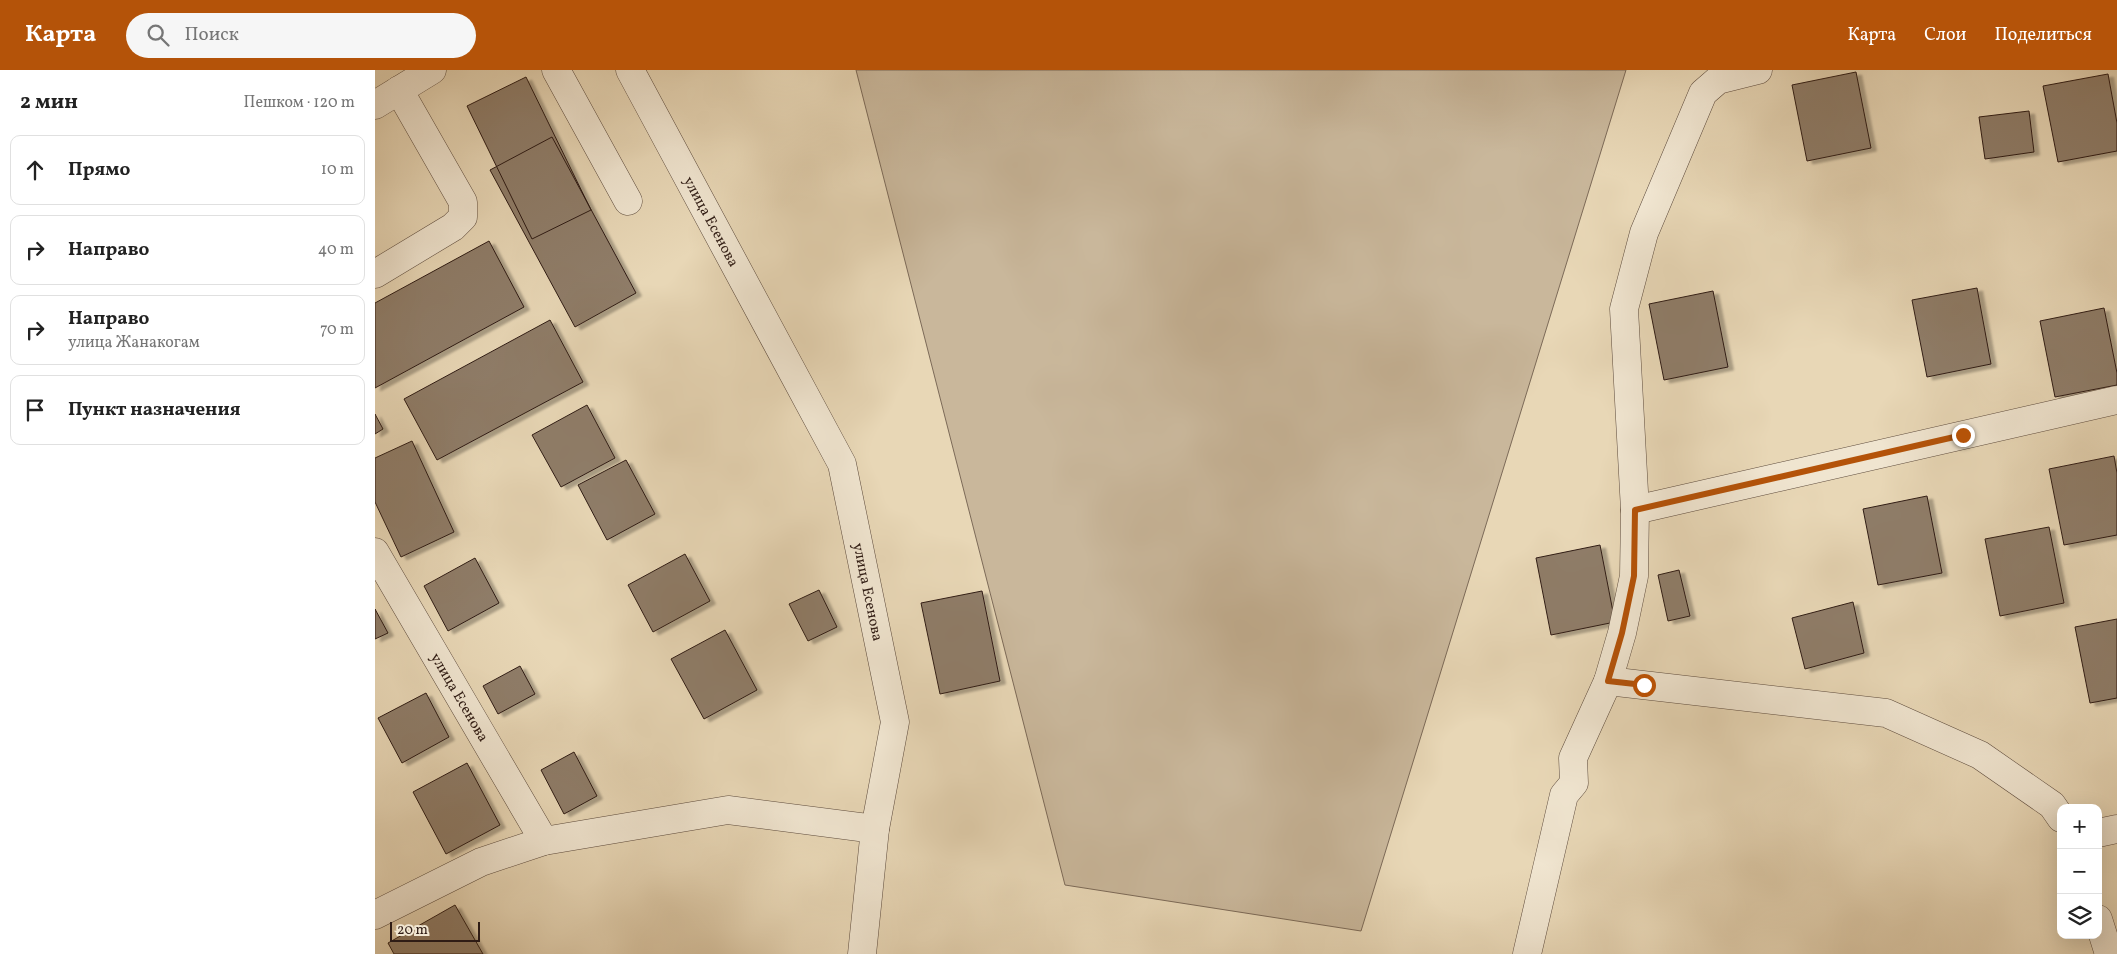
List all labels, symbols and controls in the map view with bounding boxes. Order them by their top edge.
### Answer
search box [126,13,476,58]
text: Карта [25,18,96,52]
icon: search [144,21,172,49]
text: Поиск [184,22,239,48]
text: Карта [1848,23,1896,48]
text: Слои [1924,23,1966,48]
text: Поделиться [1994,23,2092,48]
text: 2 мин [20,88,78,117]
text: Пешком · 120 m [244,92,355,114]
icon: ahead [21,156,49,184]
text: Прямо [68,157,130,183]
text: 10 m [321,159,354,181]
street label: улица Есенова [677,173,743,271]
icon: right [21,236,49,264]
text: Направо [68,237,150,263]
text: 40 m [318,239,354,261]
text: Направо [68,306,150,332]
icon: right [21,316,49,344]
text: 70 m [320,319,354,341]
text: улица Жанакогам [68,332,200,354]
icon: arrive [21,396,49,424]
text: Пункт назначения [68,397,241,423]
route end [1952,424,1975,447]
street label: улица Есенова [846,541,887,643]
street label: улица Есенова [424,649,493,746]
route start [1633,674,1656,697]
map controls [2057,804,2102,939]
button: + [2057,804,2102,849]
button: − [2057,849,2102,894]
button: layers [2057,894,2102,939]
scale bar [390,919,480,942]
text: 20 m [397,921,428,940]

